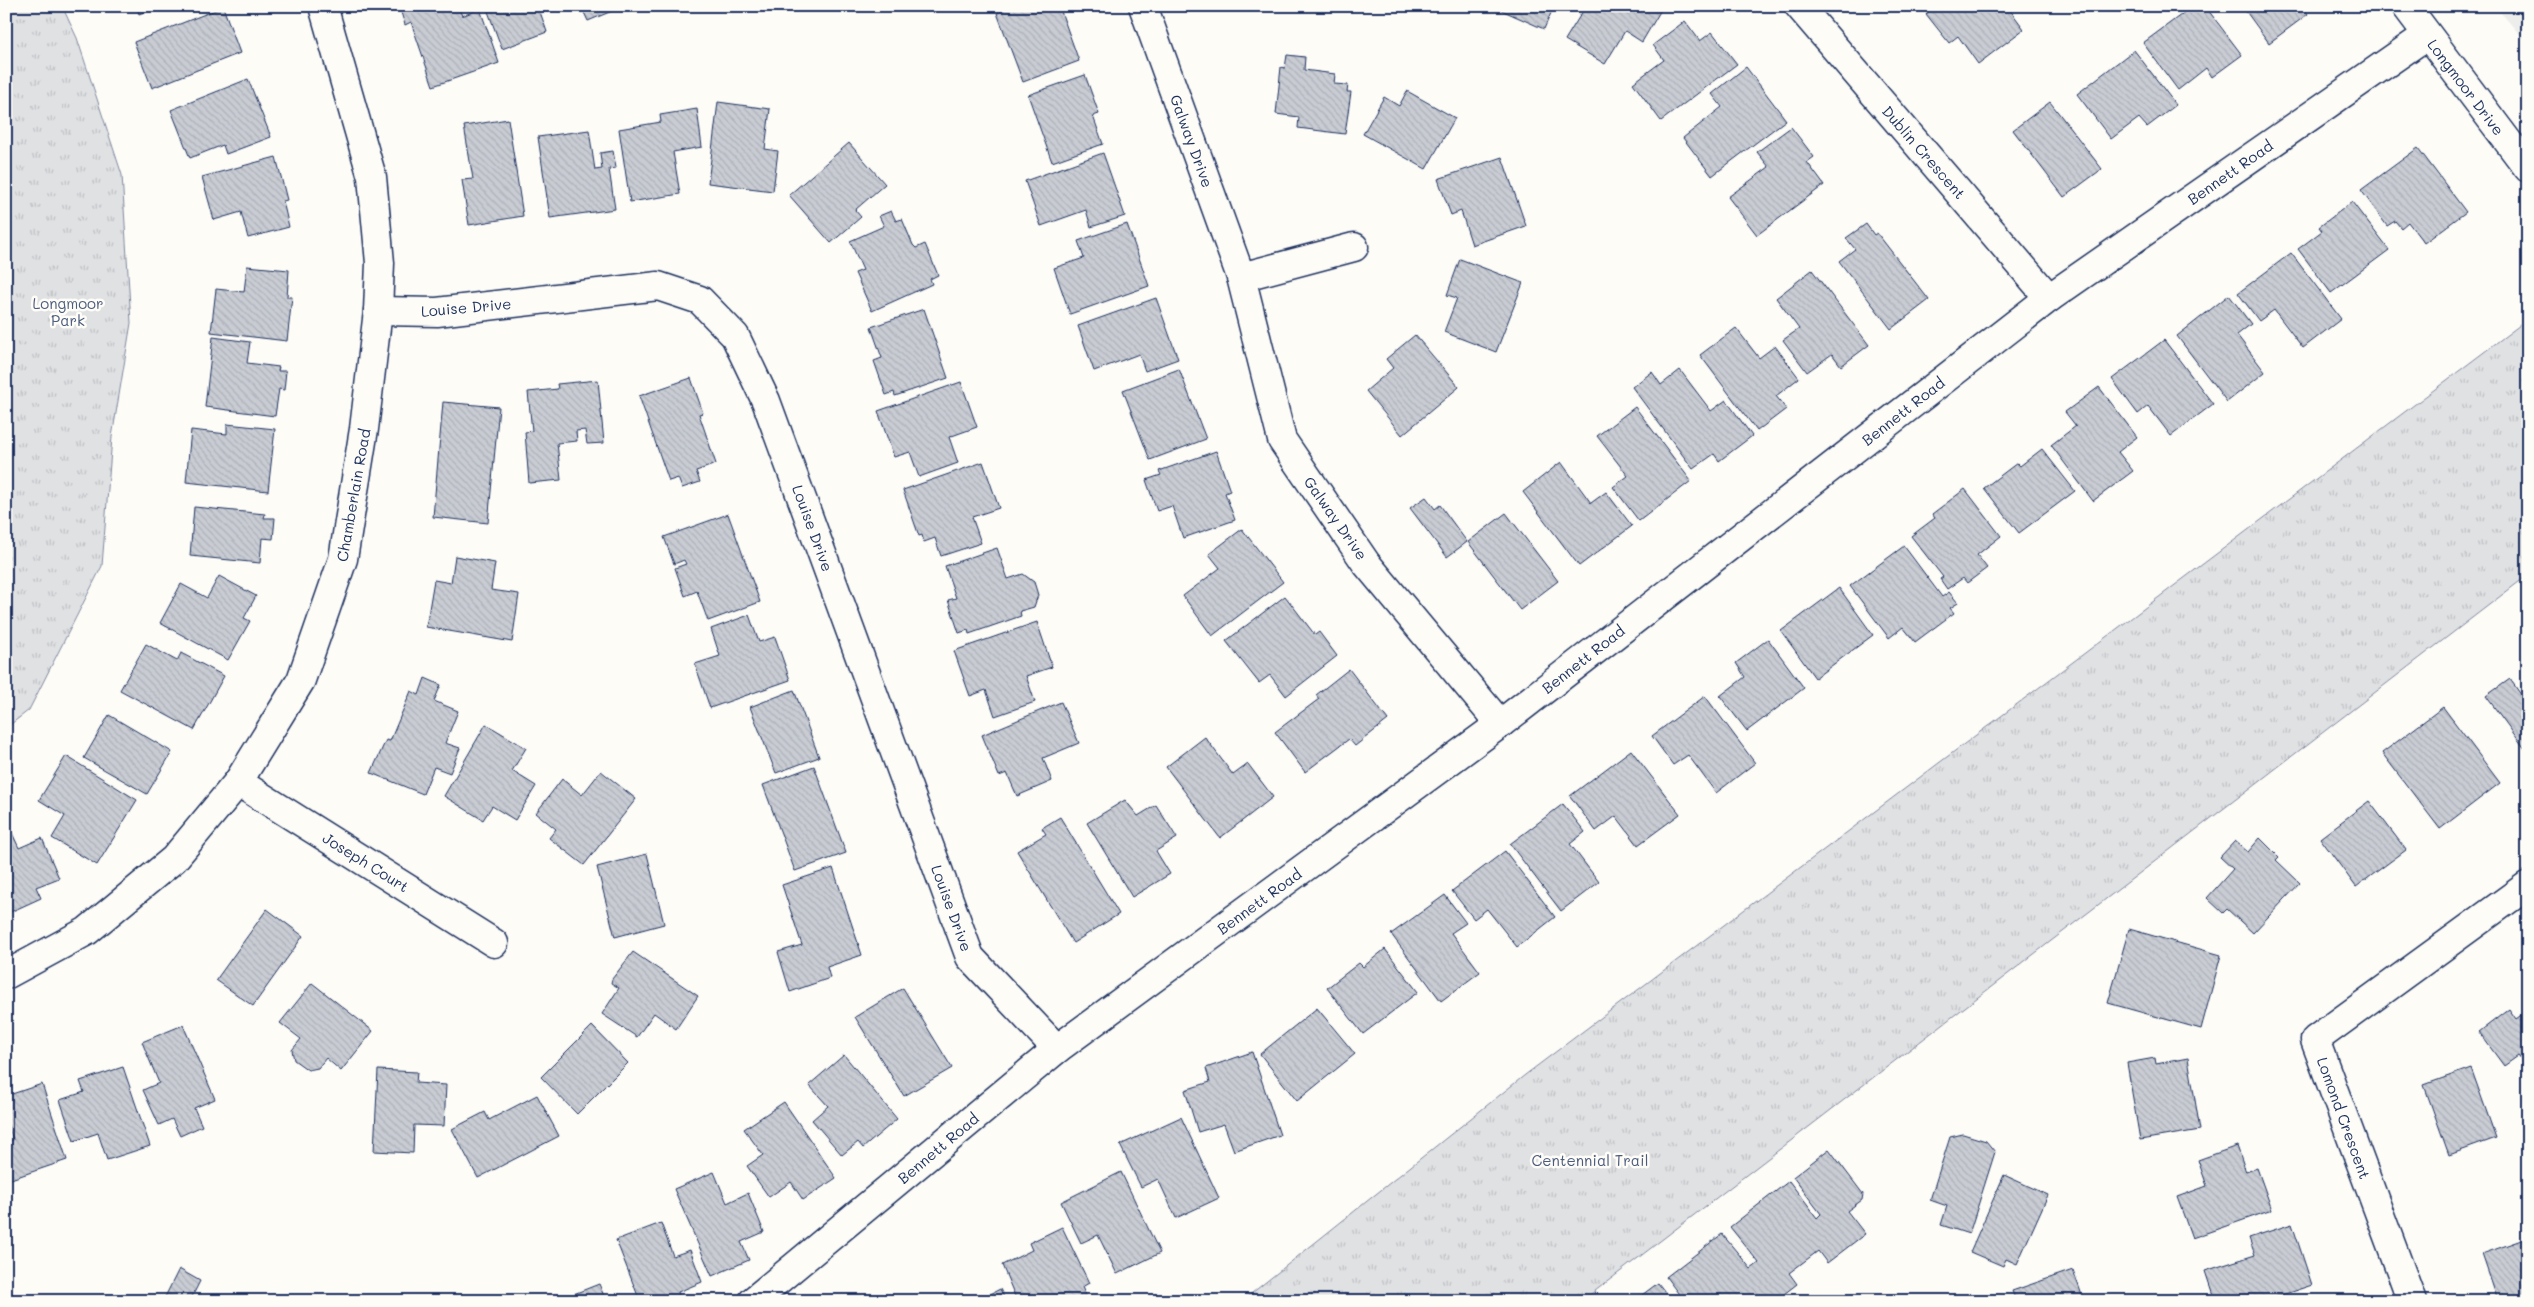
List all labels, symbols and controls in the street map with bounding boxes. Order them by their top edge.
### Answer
street label: Longmoor Drive [2423,35,2509,139]
street label: Galway Drive [1166,92,1218,190]
street label: Dublin Crescent [1878,101,1970,203]
street label: Bennett Road [2183,135,2277,209]
park label: Longmoor Park [32,293,104,330]
street label: Louise Drive [420,293,512,321]
street label: Bennett Road [1857,372,1949,450]
street label: Chamberlain Road [331,427,375,563]
street label: Galway Drive [1300,472,1372,564]
street label: Louise Drive [788,482,838,574]
street label: Bennett Road [1537,620,1629,698]
street label: Joseph Court [319,828,413,896]
street label: Louise Drive [927,862,977,954]
street label: Bennett Road [1213,864,1305,938]
street label: Lomond Crescent [2313,1054,2375,1182]
street label: Bennett Road [893,1108,983,1188]
park label: Centennial Trail [1532,1150,1648,1170]

